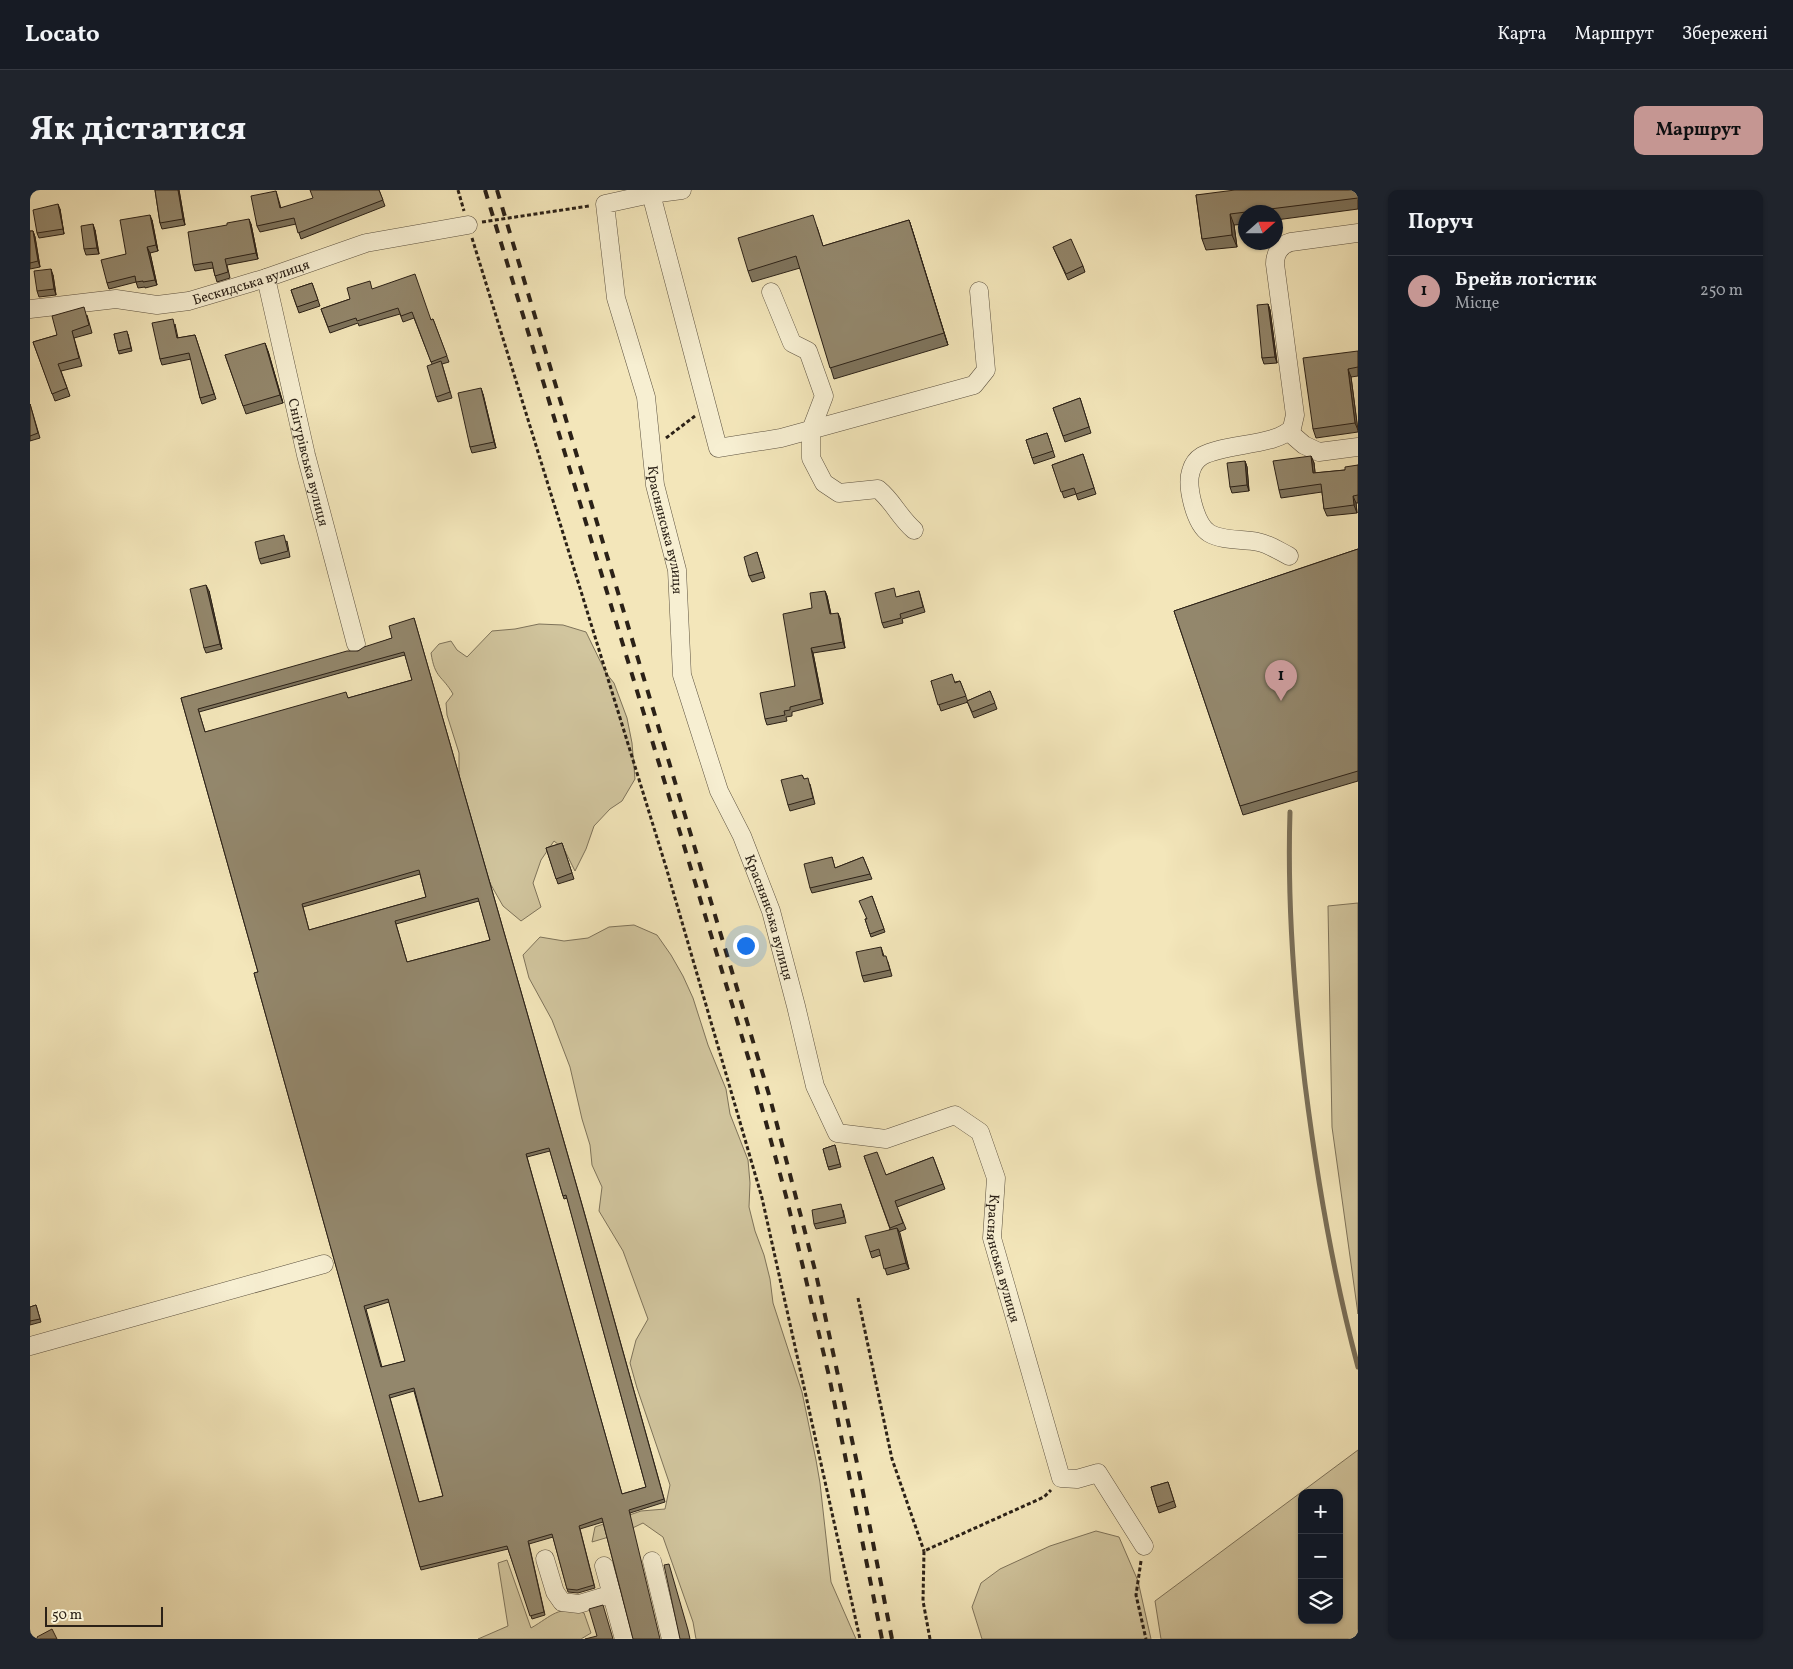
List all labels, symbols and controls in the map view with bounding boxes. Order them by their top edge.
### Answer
text: Locato [25,18,100,52]
text: Карта [1498,22,1546,47]
text: Маршрут [1574,22,1654,47]
text: Збережені [1682,22,1768,47]
text: Як дістатися [30,106,246,154]
button: Маршрут [1634,106,1763,155]
north arrow [1238,205,1283,250]
text: Поруч [1408,208,1473,237]
street label: Бескидська вулиця [190,256,312,310]
text: Брейв логістик [1455,267,1597,293]
text: 1 [1421,280,1427,302]
text: 250 m [1700,280,1743,302]
text: Місце [1455,293,1499,315]
street label: Снігурівська вулиця [282,397,332,529]
street label: Краснянська вулиця [642,465,686,594]
pin: 1 [1265,660,1297,701]
street label: Краснянська вулиця [739,852,797,983]
your location [733,933,759,959]
street label: Краснянська вулиця [981,1193,1024,1325]
map controls [1298,1489,1343,1624]
button: + [1298,1489,1343,1534]
button: − [1298,1534,1343,1579]
button: layers [1298,1579,1343,1624]
scale bar [45,1604,162,1627]
text: 50 m [52,1606,82,1625]

